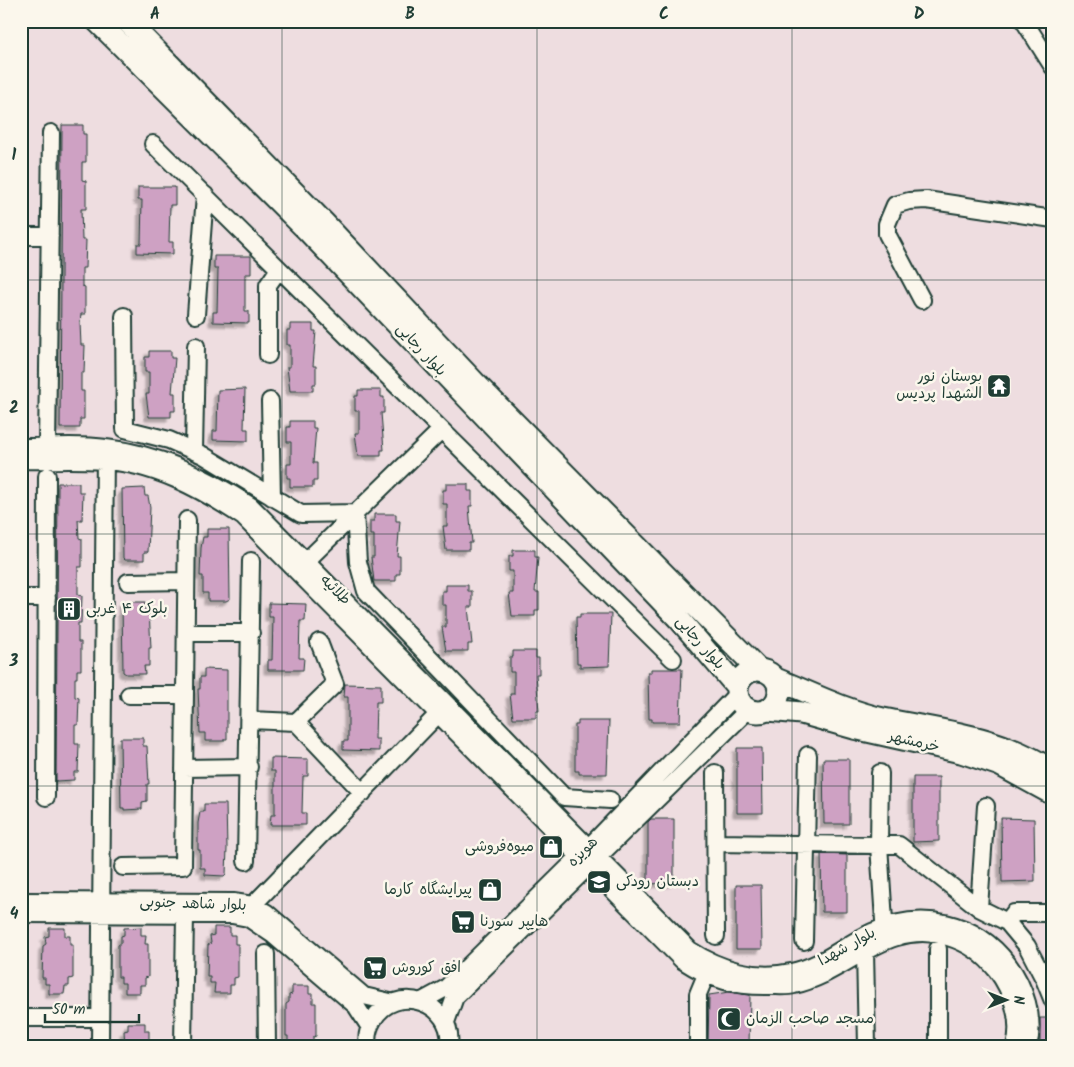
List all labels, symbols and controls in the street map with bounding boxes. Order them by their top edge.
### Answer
text: A [150,2,160,27]
text: B [405,2,415,27]
text: C [659,2,669,27]
text: D [914,2,925,27]
text: 1 [12,143,17,168]
street label: بلوار رجایی [390,318,452,382]
place label: بوستان نور الشهدا پردیس [896,365,982,406]
temple icon: بوستان نور الشهدا پردیس [986,373,1012,399]
text: 2 [9,396,19,421]
street label: طلائیه [314,569,356,611]
building icon: بلوک ۴ غربی [56,596,82,622]
place label: بلوک ۴ غربی [86,597,168,621]
street label: بلوار رجایی [670,610,730,676]
text: 3 [9,649,19,674]
street label: خرمشهر [884,724,942,760]
street label: هویزه [562,831,604,873]
shop icon: میوه‌فروشی [538,834,564,860]
place label: میوه‌فروشی [465,835,534,859]
school or university icon: دبستان رودکی [586,869,612,895]
place label: دبستان رودکی [616,870,699,894]
shop icon: پیرایشگاه کارما [477,877,503,903]
place label: پیرایشگاه کارما [384,878,472,902]
street label: بلوار شاهد جنوبی [139,890,247,918]
text: 4 [10,902,19,927]
supermarket icon: هایپر سورنا [450,909,476,935]
place label: هایپر سورنا [480,910,548,934]
street label: بلوار شهدا [814,921,880,973]
supermarket icon: افق کوروش [362,955,388,981]
place label: افق کوروش [392,956,461,980]
north arrow [982,974,1032,1024]
scale bar [45,992,139,1024]
text: N [1007,996,1029,1005]
text: 50 m [52,998,86,1022]
mosque icon: مسجد صاحب الزمان [716,1006,742,1032]
place label: مسجد صاحب الزمان [746,1007,874,1031]

